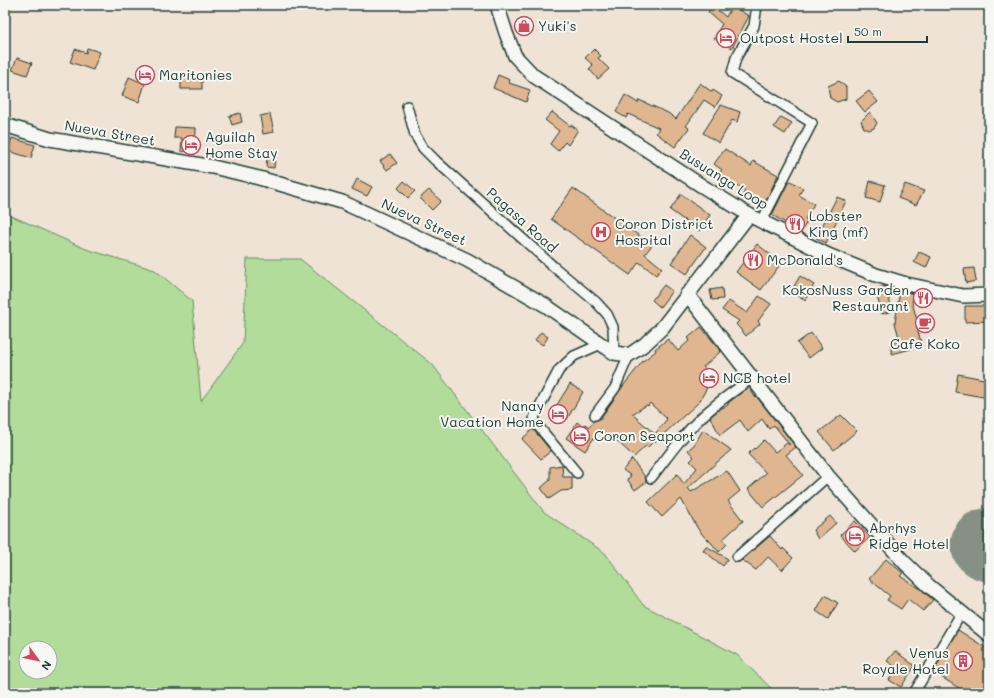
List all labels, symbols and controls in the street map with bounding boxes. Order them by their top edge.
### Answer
shop icon: Yuki's [513,15,535,37]
place label: Yuki's [538,16,576,35]
scale bar [848,18,927,44]
text: 50 m [854,23,882,39]
hotel icon: Outpost Hostel [715,27,737,49]
place label: Outpost Hostel [740,28,843,47]
hotel icon: Maritonies [134,64,156,86]
place label: Maritonies [159,65,232,84]
street label: Nueva Street [63,115,157,150]
place label: Aguilah Home Stay [205,127,278,162]
hotel icon: Aguilah Home Stay [180,134,202,156]
street label: Busuanga Loop [676,144,772,213]
street label: Pagasa Road [483,183,562,257]
street label: Nueva Street [379,194,470,250]
place label: Lobster King (mf) [809,206,869,241]
restaurant icon: Lobster King (mf) [784,213,806,235]
place label: Coron District Hospital [615,214,713,249]
hospital icon: Coron District Hospital [590,221,612,243]
restaurant icon: McDonald's [742,249,764,271]
place label: McDonald's [767,250,843,269]
place label: KokosNuss Garden Restaurant [782,280,909,315]
restaurant icon: KokosNuss Garden Restaurant [912,287,934,309]
cafe icon: Cafe Koko [914,312,936,334]
place label: Cafe Koko [890,334,960,353]
hotel icon: NCB hotel [698,367,720,389]
place label: NCB hotel [723,368,791,387]
place label: Nanay Vacation Home [440,396,544,431]
hotel icon: Nanay Vacation Home [547,403,569,425]
hotel icon: Coron Seaport [569,425,591,447]
place label: Coron Seaport [594,426,695,445]
place label: Abrhys Ridge Hotel [869,518,949,553]
hotel icon: Abrhys Ridge Hotel [844,525,866,547]
north arrow [18,640,58,680]
place label: Venus Royale Hotel [862,643,949,678]
building icon: Venus Royale Hotel [952,650,974,672]
text: N [38,658,55,673]

